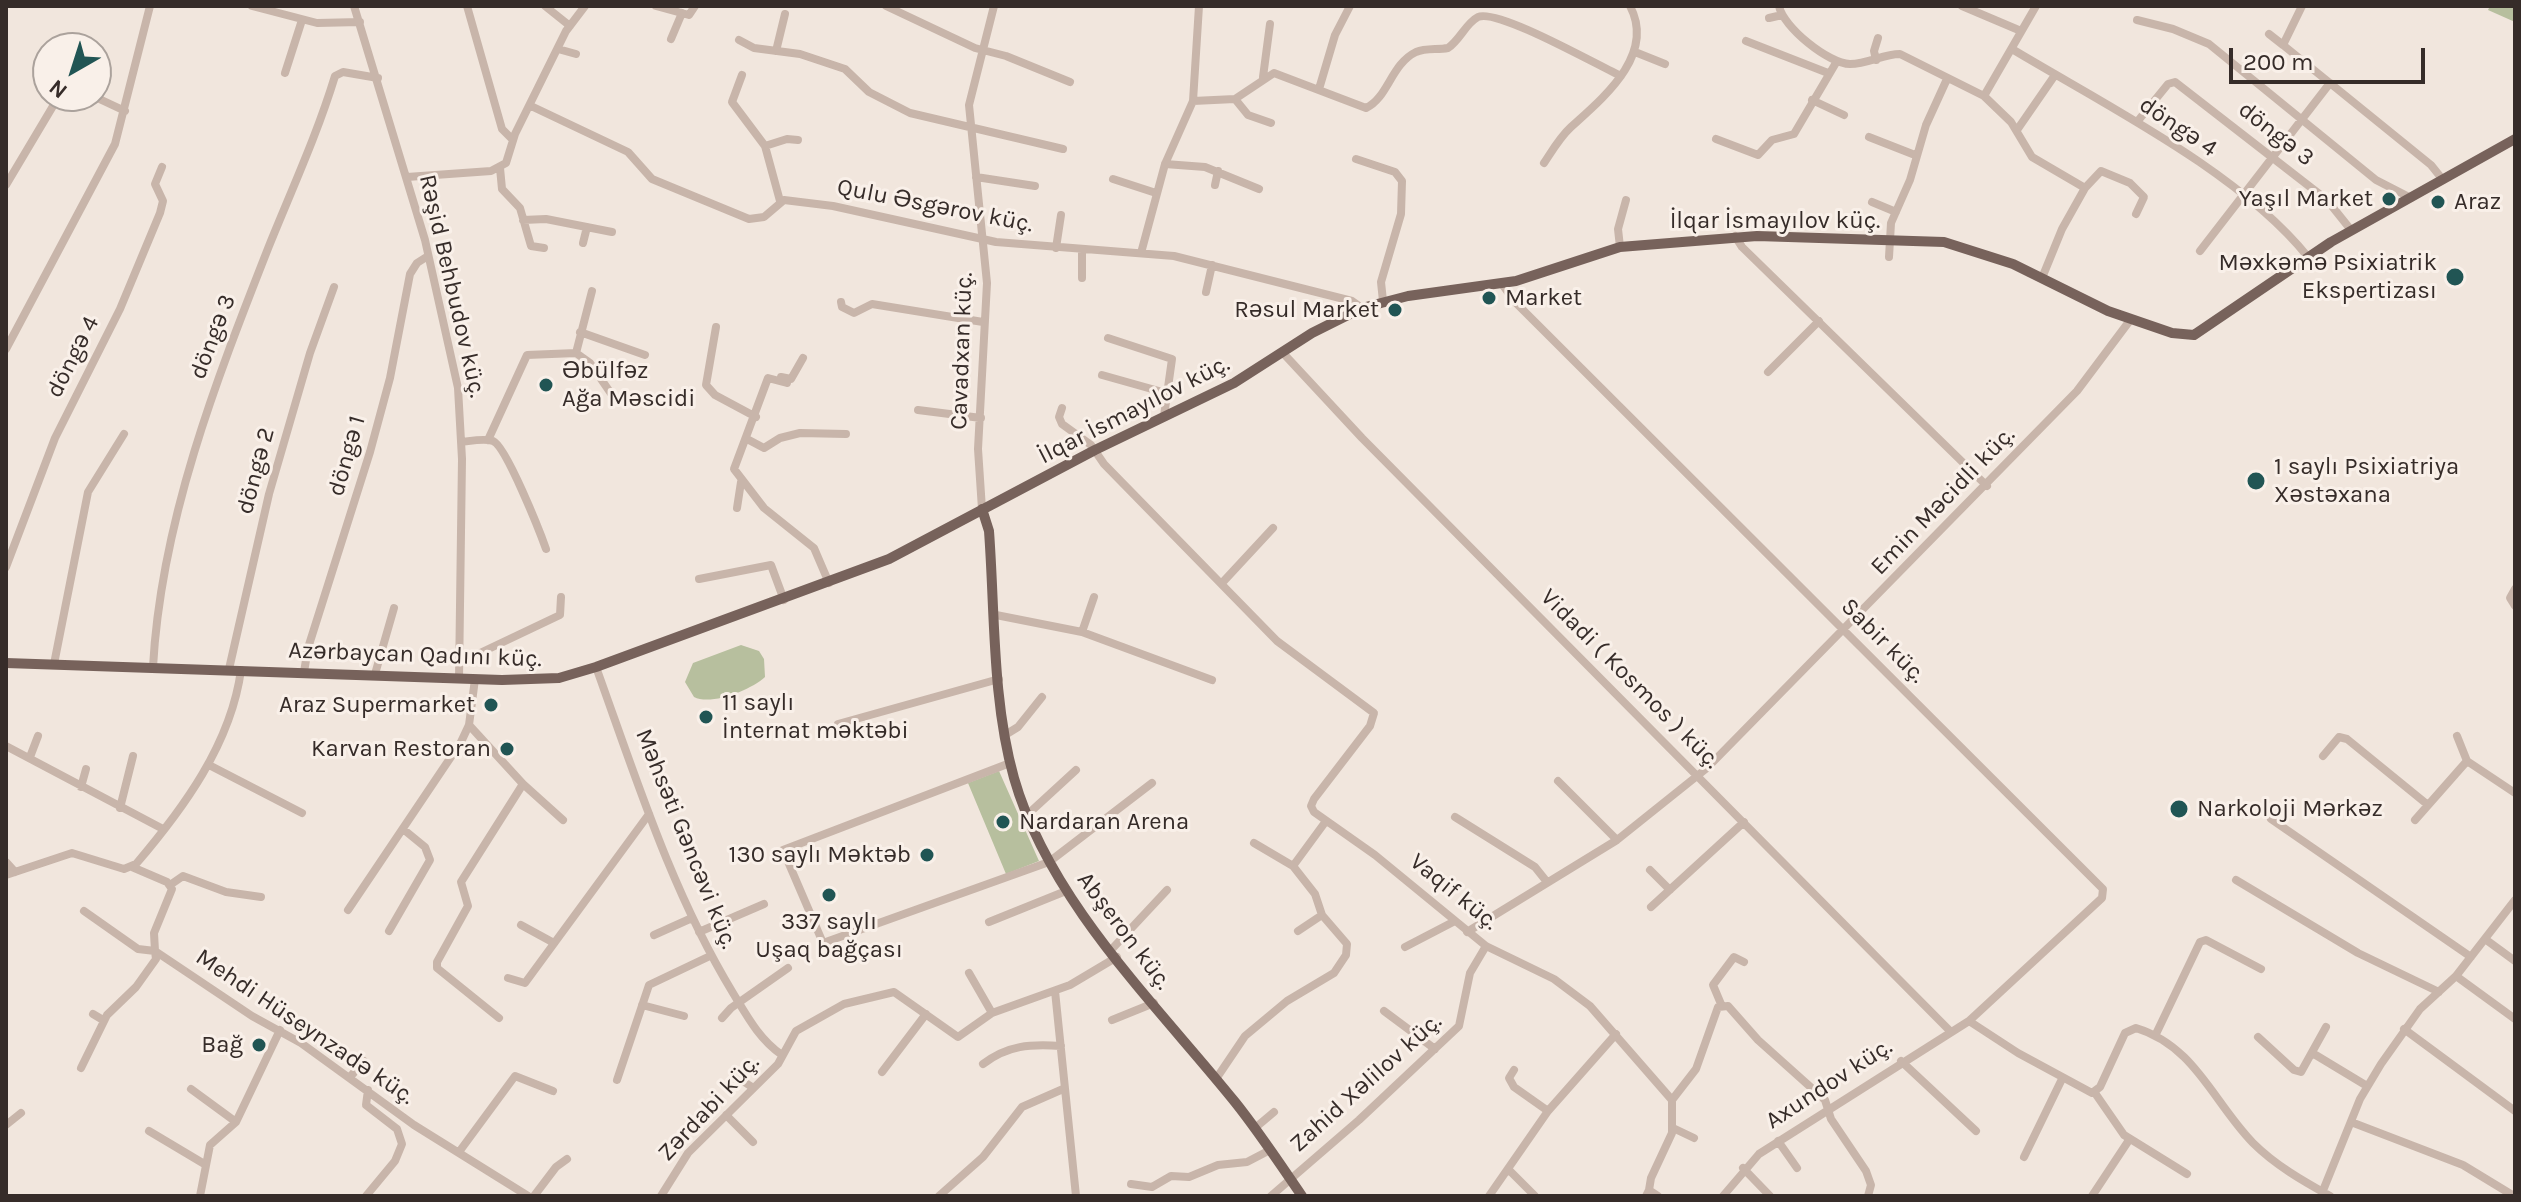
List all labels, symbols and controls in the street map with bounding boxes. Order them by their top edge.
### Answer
north arrow [32,32,112,112]
scale bar [2233,32,2429,82]
text: 200 m [2243,48,2314,76]
text: N [44,74,72,104]
street label: döngə 4 [2134,91,2222,163]
street label: döngə 3 [2232,95,2320,173]
street label: Rəşid Behbudov küç. [412,172,492,400]
street label: Qulu Əsgərov küç. [835,173,1035,239]
place label: Yaşıl Market [2239,185,2373,213]
place label: Araz [2454,188,2501,216]
marker: Yaşıl Market [2380,190,2398,208]
marker: Araz [2429,193,2447,211]
street label: İlqar İsmayılov küç. [1670,207,1880,235]
place label: Məxkəmə Psixiatrik Ekspertizası [2219,249,2437,305]
marker: Məxkəmə Psixiatrik Ekspertizası [2444,266,2466,288]
street label: Cavadxan küç. [945,272,979,430]
place label: Market [1505,284,1582,312]
marker: Market [1480,289,1498,307]
street label: döngə 3 [184,290,242,384]
place label: Rəsul Market [1234,296,1379,324]
marker: Rəsul Market [1386,301,1404,319]
street label: döngə 4 [40,311,106,403]
street label: İlqar İsmayılov küç. [1034,349,1234,471]
place label: Əbülfəz Ağa Məscidi [562,357,695,413]
marker: Əbülfəz Ağa Məscidi [537,376,555,394]
street label: döngə 1 [322,412,372,500]
street label: Emin Məcidli küç. [1865,421,2021,581]
street label: döngə 2 [231,425,281,517]
place label: 1 saylı Psixiatriya Xəstəxana [2274,453,2459,509]
marker: 1 saylı Psixiatriya Xəstəxana [2245,470,2267,492]
street label: Vidadi ( Kosmos ) küç. [1534,583,1726,775]
street label: Sabir küç. [1835,593,1931,689]
street label: Azərbaycan Qadını küç. [288,636,542,674]
place label: 11 saylı İnternat məktəbi [722,689,909,745]
place label: Araz Supermarket [279,691,475,719]
marker: Araz Supermarket [482,696,500,714]
marker: 11 saylı İnternat məktəbi [697,708,715,726]
street label: Məhsəti Gəncəvi küç. [629,725,743,953]
place label: Karvan Restoran [311,735,491,763]
marker: Karvan Restoran [498,740,516,758]
place label: Narkoloji Mərkəz [2197,795,2383,823]
marker: Narkoloji Mərkəz [2168,798,2190,820]
place label: Nardaran Arena [1019,808,1189,836]
marker: Nardaran Arena [994,813,1012,831]
place label: 130 saylı Məktəb [729,841,911,869]
marker: 130 saylı Məktəb [918,846,936,864]
street label: Vaqif küç. [1404,848,1504,936]
street label: Abşeron küç. [1070,867,1178,995]
marker: 337 saylı Uşaq bağçası [820,886,838,904]
place label: 337 saylı Uşaq bağçası [755,908,903,964]
street label: Mehdi Hüseynzadə küç. [190,943,420,1111]
street label: Zahid Xəlilov küç. [1284,1007,1448,1159]
place label: Bağ [201,1031,243,1059]
street label: Axundov küç. [1760,1032,1898,1136]
marker: Bağ [250,1036,268,1054]
street label: Zərdabi küç. [652,1049,766,1167]

